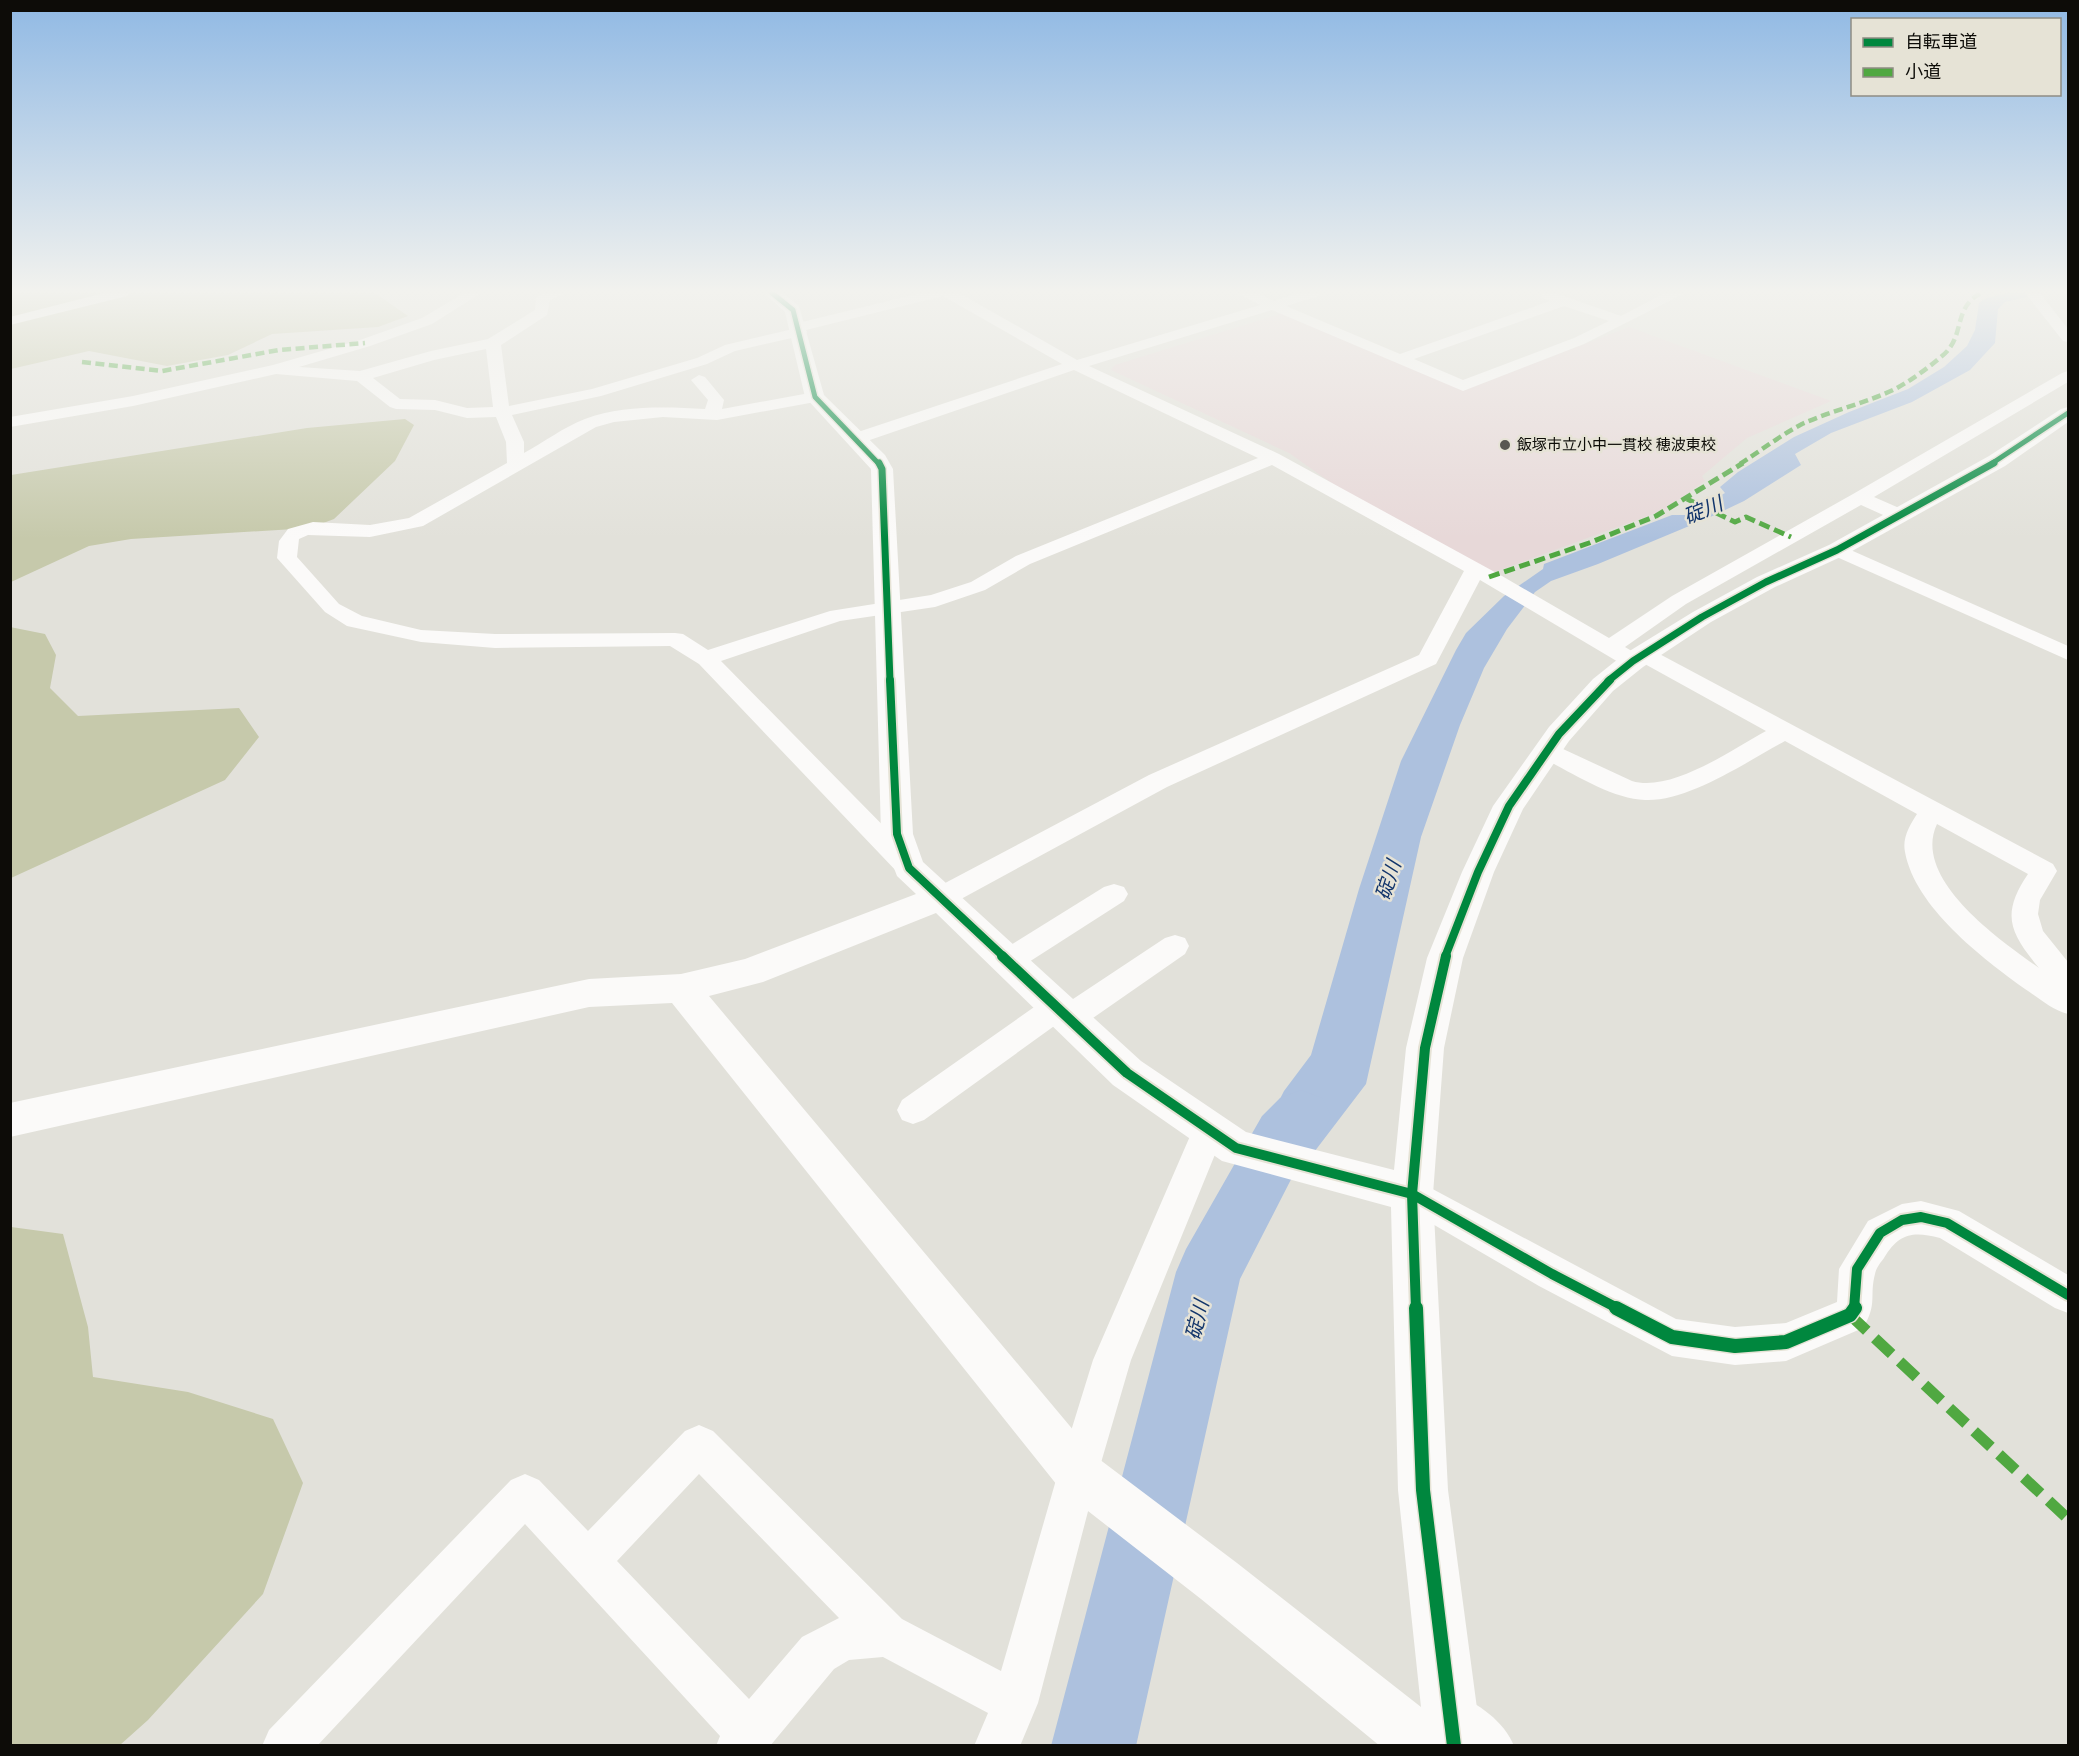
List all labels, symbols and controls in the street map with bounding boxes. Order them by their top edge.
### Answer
legend [1851,18,2061,96]
text: 自転車道 [1905,31,1977,53]
text: 小道 [1905,61,1941,83]
place label: 飯塚市立小中一貫校 穂波東校 [1517,436,1716,454]
marker: 飯塚市立小中一貫校 穂波東校 [1498,438,1512,452]
water label: 碇川 [1680,490,1728,529]
water label: 碇川 [1370,855,1406,903]
water label: 碇川 [1181,1296,1214,1342]

